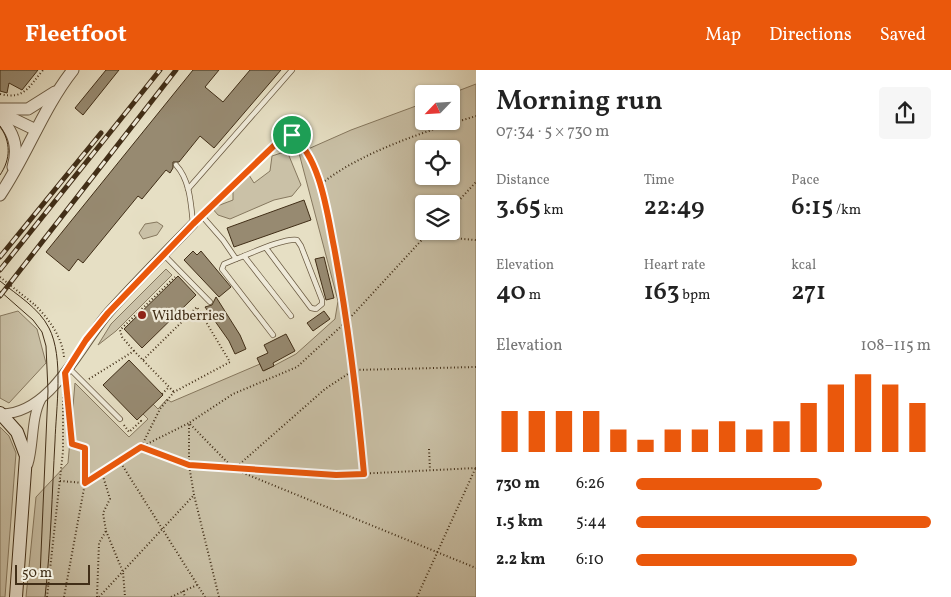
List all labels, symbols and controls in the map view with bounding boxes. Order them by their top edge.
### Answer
text: Fleetfoot [25,18,127,52]
text: Map [705,23,741,48]
text: Directions [769,23,852,48]
text: Saved [880,23,926,48]
text: Morning run [496,82,663,121]
north arrow [415,85,460,130]
map controls [415,85,460,240]
button: share [879,87,931,139]
pin [271,114,313,156]
icon: arrive [278,121,306,149]
text: 07:34 · 5 × 730 m [496,121,610,143]
button: locate [415,140,460,185]
text: Distance [496,171,550,190]
text: Time [644,171,674,190]
text: Pace [791,171,819,190]
text: 3.65 [496,190,541,225]
text: 22:49 [644,190,705,225]
text: 6:15 [791,190,833,225]
button: layers [415,195,460,240]
text: km [541,201,564,220]
text: /km [833,201,861,220]
text: Elevation [496,256,554,275]
text: Heart rate [644,256,705,275]
text: kcal [791,256,816,275]
text: 40 [496,275,526,310]
text: 163 [644,275,679,310]
text: 271 [791,275,826,310]
text: m [526,286,541,305]
text: bpm [679,286,710,305]
place label: Wildberries [152,307,225,326]
marker: Wildberries [136,309,148,321]
text: Elevation [496,335,563,357]
text: 108–115 m [861,335,931,357]
text: 730 m [496,473,540,495]
text: 6:26 [576,473,605,495]
text: 1.5 km [496,511,543,533]
text: 5:44 [576,511,607,533]
text: 2.2 km [496,549,546,571]
text: 6:10 [576,549,604,571]
scale bar [15,562,90,585]
text: 50 m [22,564,52,583]

